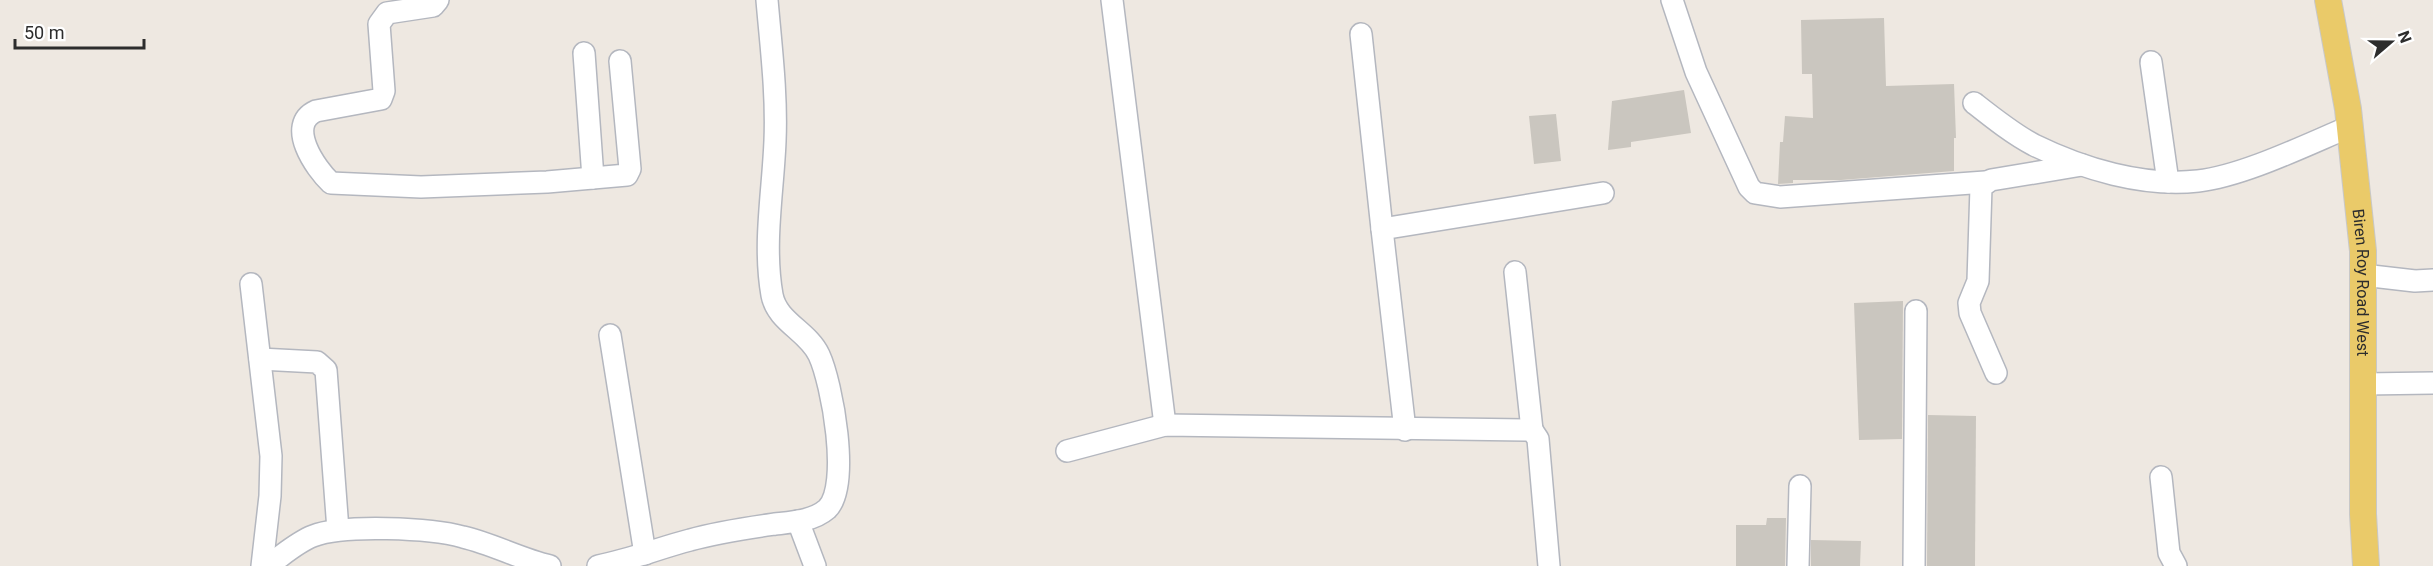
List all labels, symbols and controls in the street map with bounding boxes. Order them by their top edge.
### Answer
scale bar [15,12,144,50]
north arrow [2361,12,2421,72]
text: 50 m [24,22,64,43]
text: N [2394,28,2415,46]
street label: Biren Roy Road West [2349,208,2373,356]

